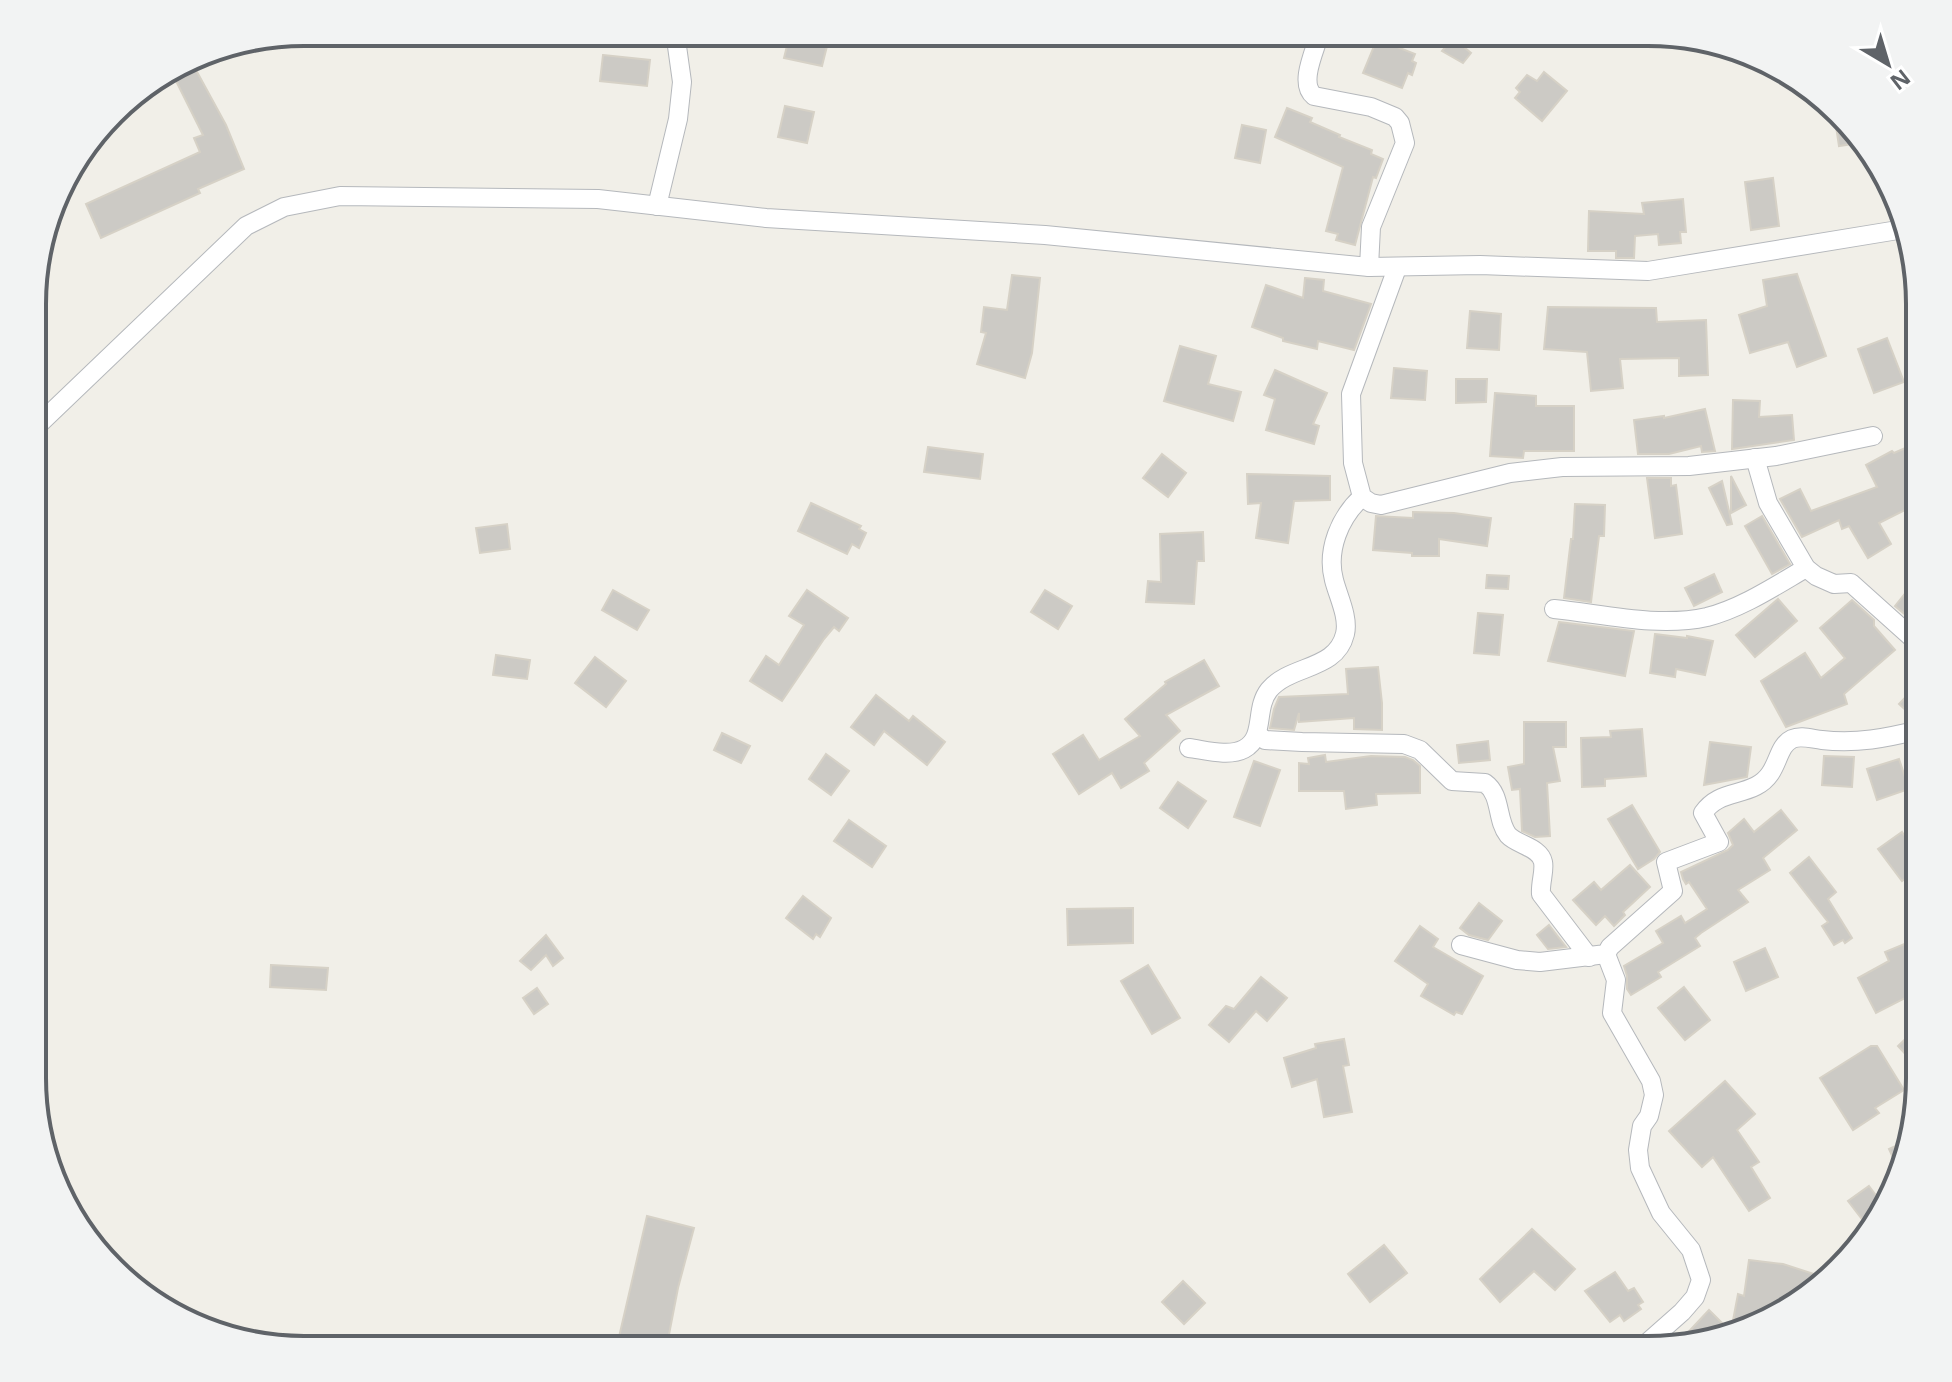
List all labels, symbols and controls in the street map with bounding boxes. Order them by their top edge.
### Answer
north arrow [1848,24,1928,104]
text: N [1885,63,1917,98]

